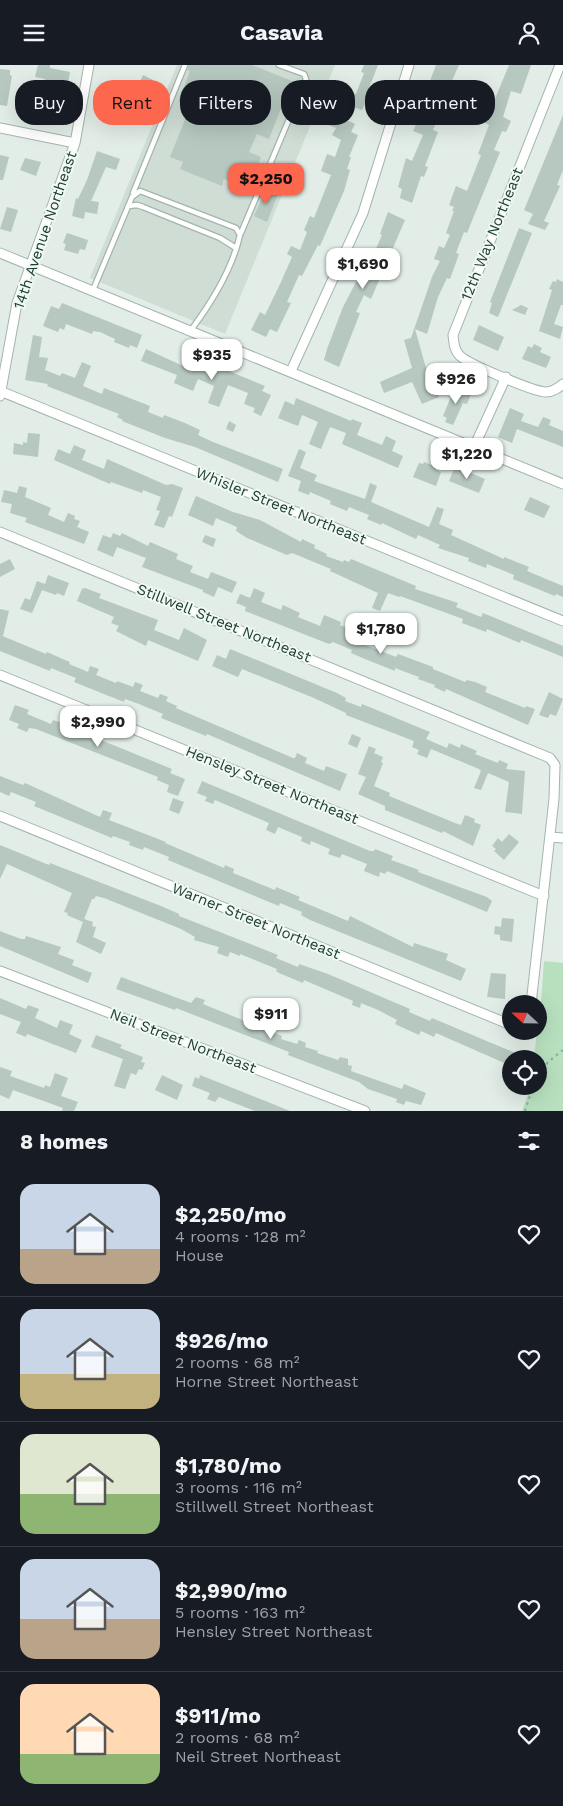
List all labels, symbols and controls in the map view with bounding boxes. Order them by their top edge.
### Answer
icon: menu [20,19,48,47]
icon: person [515,19,543,47]
text: Casavia [240,20,323,45]
chip: Buy [15,80,83,125]
chip: Rent [93,80,170,125]
chip: Filters [180,80,271,125]
chip: New [281,80,355,125]
chip: Apartment [365,80,495,125]
street label: 14th Avenue Northeast [10,148,81,311]
pin: $2,250 [225,163,307,205]
street label: 12th Way Northeast [457,164,527,303]
text: $2,250 [239,169,293,188]
pin: $1,690 [322,247,404,290]
text: $1,690 [337,254,389,273]
pin: $935 [182,339,242,381]
text: $935 [193,345,231,364]
pin: $926 [426,363,486,405]
text: $926 [436,369,476,388]
pin: $1,220 [426,437,508,480]
text: $1,220 [441,444,493,463]
street label: Whisler Street Northeast [193,463,370,549]
street label: Stillwell Street Northeast [134,580,314,666]
pin: $1,780 [340,613,422,655]
text: $1,780 [356,619,406,638]
pin: $2,990 [57,705,139,748]
text: $2,990 [71,712,125,731]
street label: Hensley Street Northeast [183,742,362,828]
street label: Warner Street Northeast [169,879,343,963]
north arrow [502,995,548,1040]
map controls [502,995,547,1095]
pin: $911 [241,997,301,1040]
text: $911 [254,1004,288,1023]
street label: Neil Street Northeast [107,1005,259,1078]
button: locate [502,1050,547,1095]
icon: filters [515,1127,543,1155]
text: 8 homes [20,1129,108,1154]
text: $2,250/mo [175,1202,286,1227]
icon: home [60,1204,120,1264]
icon: heart [515,1220,543,1248]
text: 4 rooms · 128 m² [175,1227,306,1246]
text: House [175,1246,224,1265]
text: $926/mo [175,1328,268,1353]
icon: home [60,1329,120,1389]
icon: heart [515,1345,543,1373]
text: 2 rooms · 68 m² [175,1353,300,1372]
text: Horne Street Northeast [175,1372,358,1391]
text: $1,780/mo [175,1453,281,1478]
icon: home [60,1454,120,1514]
icon: heart [515,1470,543,1498]
text: 3 rooms · 116 m² [175,1478,302,1497]
text: Stillwell Street Northeast [175,1497,374,1516]
text: $2,990/mo [175,1578,287,1603]
icon: home [60,1579,120,1639]
icon: heart [515,1595,543,1623]
text: 5 rooms · 163 m² [175,1603,305,1622]
text: Hensley Street Northeast [175,1622,372,1641]
text: $911/mo [175,1703,261,1728]
icon: home [60,1704,120,1764]
icon: heart [515,1720,543,1748]
text: 2 rooms · 68 m² [175,1728,300,1747]
text: Neil Street Northeast [175,1747,341,1766]

